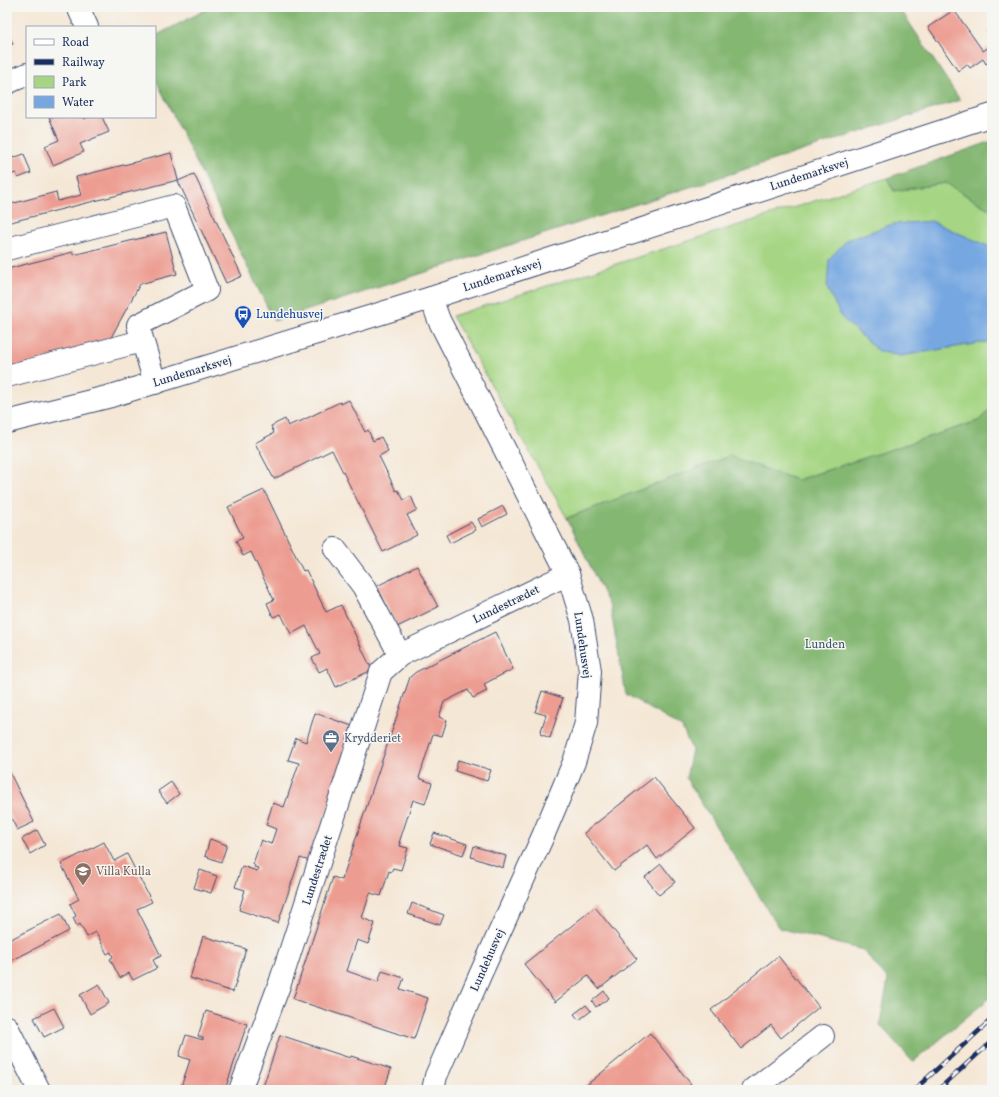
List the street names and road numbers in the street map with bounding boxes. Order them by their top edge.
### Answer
street label: Lundemarksvej [768,155,851,195]
street label: Lundemarksvej [461,256,544,296]
street label: Lundemarksvej [151,352,234,392]
street label: Lundestrædet [470,582,543,628]
street label: Lundehusvej [569,611,595,680]
street label: Lundestrædet [299,833,337,907]
street label: Lundehusvej [467,926,509,994]

